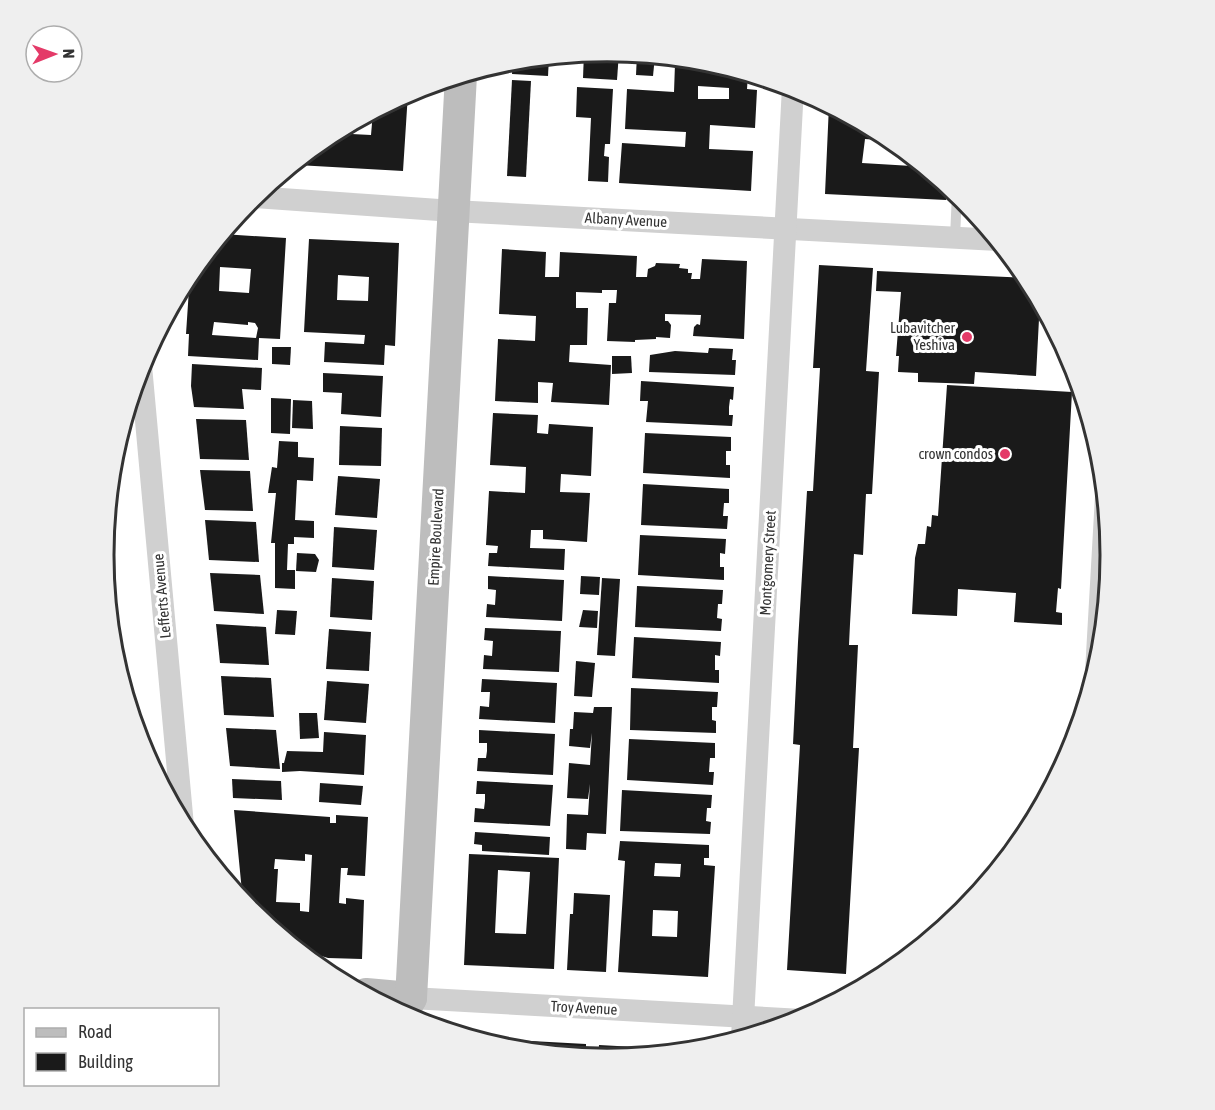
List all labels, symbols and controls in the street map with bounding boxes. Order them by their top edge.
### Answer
north arrow [24,24,84,84]
text: N [60,49,78,59]
street label: Albany Avenue [584,209,668,230]
place label: Lubavitcher Yeshiva [890,319,956,353]
marker: Lubavitcher Yeshiva [960,330,974,344]
place label: crown condos [919,445,993,462]
marker: crown condos [998,447,1012,461]
street label: Empire Boulevard [424,488,447,586]
street label: Montgomery Street [756,510,779,616]
street label: Lefferts Avenue [149,553,174,639]
street label: Troy Avenue [550,997,618,1018]
legend [24,1008,219,1086]
text: Road [78,1021,112,1042]
text: Building [78,1051,133,1072]

